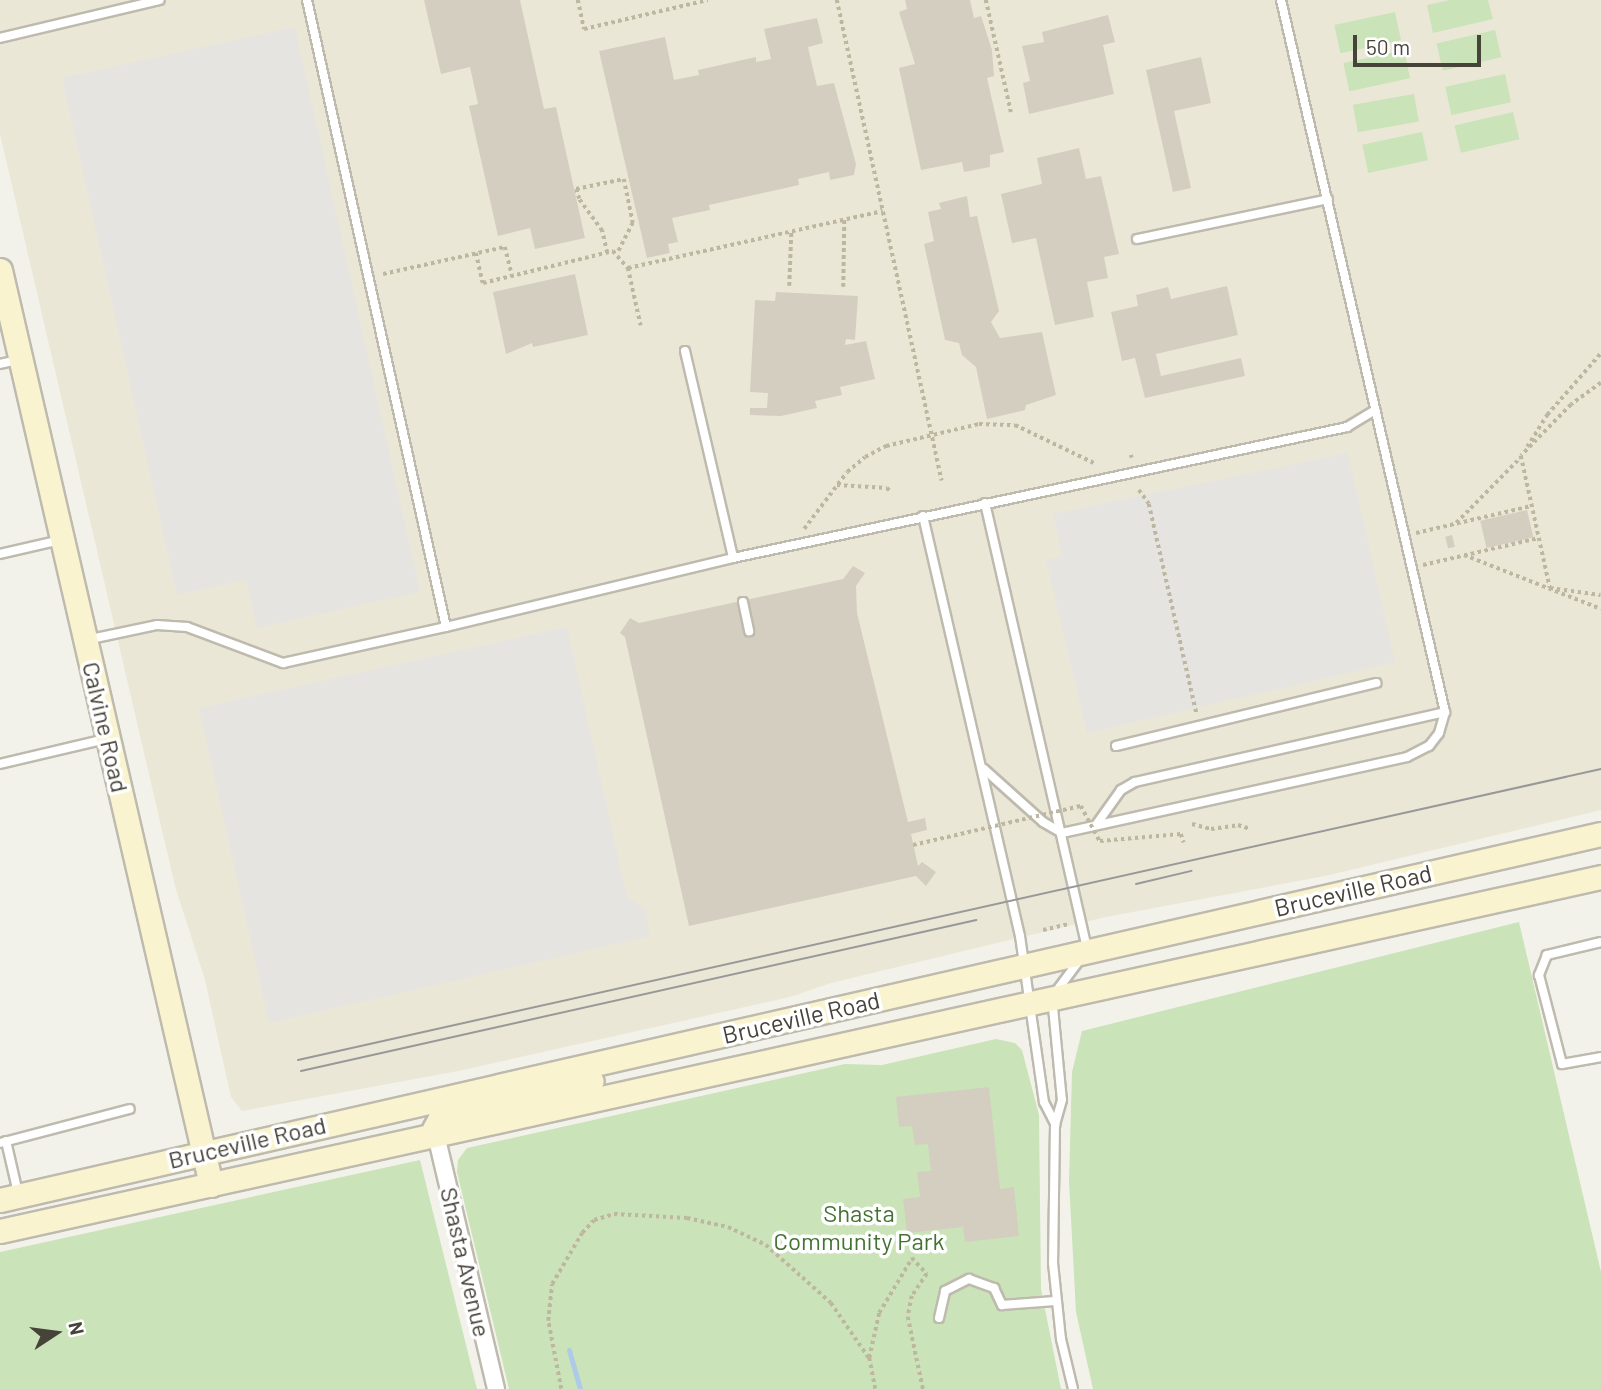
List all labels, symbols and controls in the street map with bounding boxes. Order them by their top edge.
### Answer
scale bar [1356,21,1484,65]
text: 50 m [1366,34,1410,59]
street label: Calvine Road [77,659,135,795]
street label: Bruceville Road [1271,858,1435,922]
street label: Bruceville Road [719,985,883,1049]
street label: Bruceville Road [165,1110,329,1174]
street label: Shasta Avenue [435,1184,497,1340]
park label: Shasta Community Park [774,1199,944,1255]
north arrow [21,1298,91,1368]
text: N [64,1319,90,1337]

